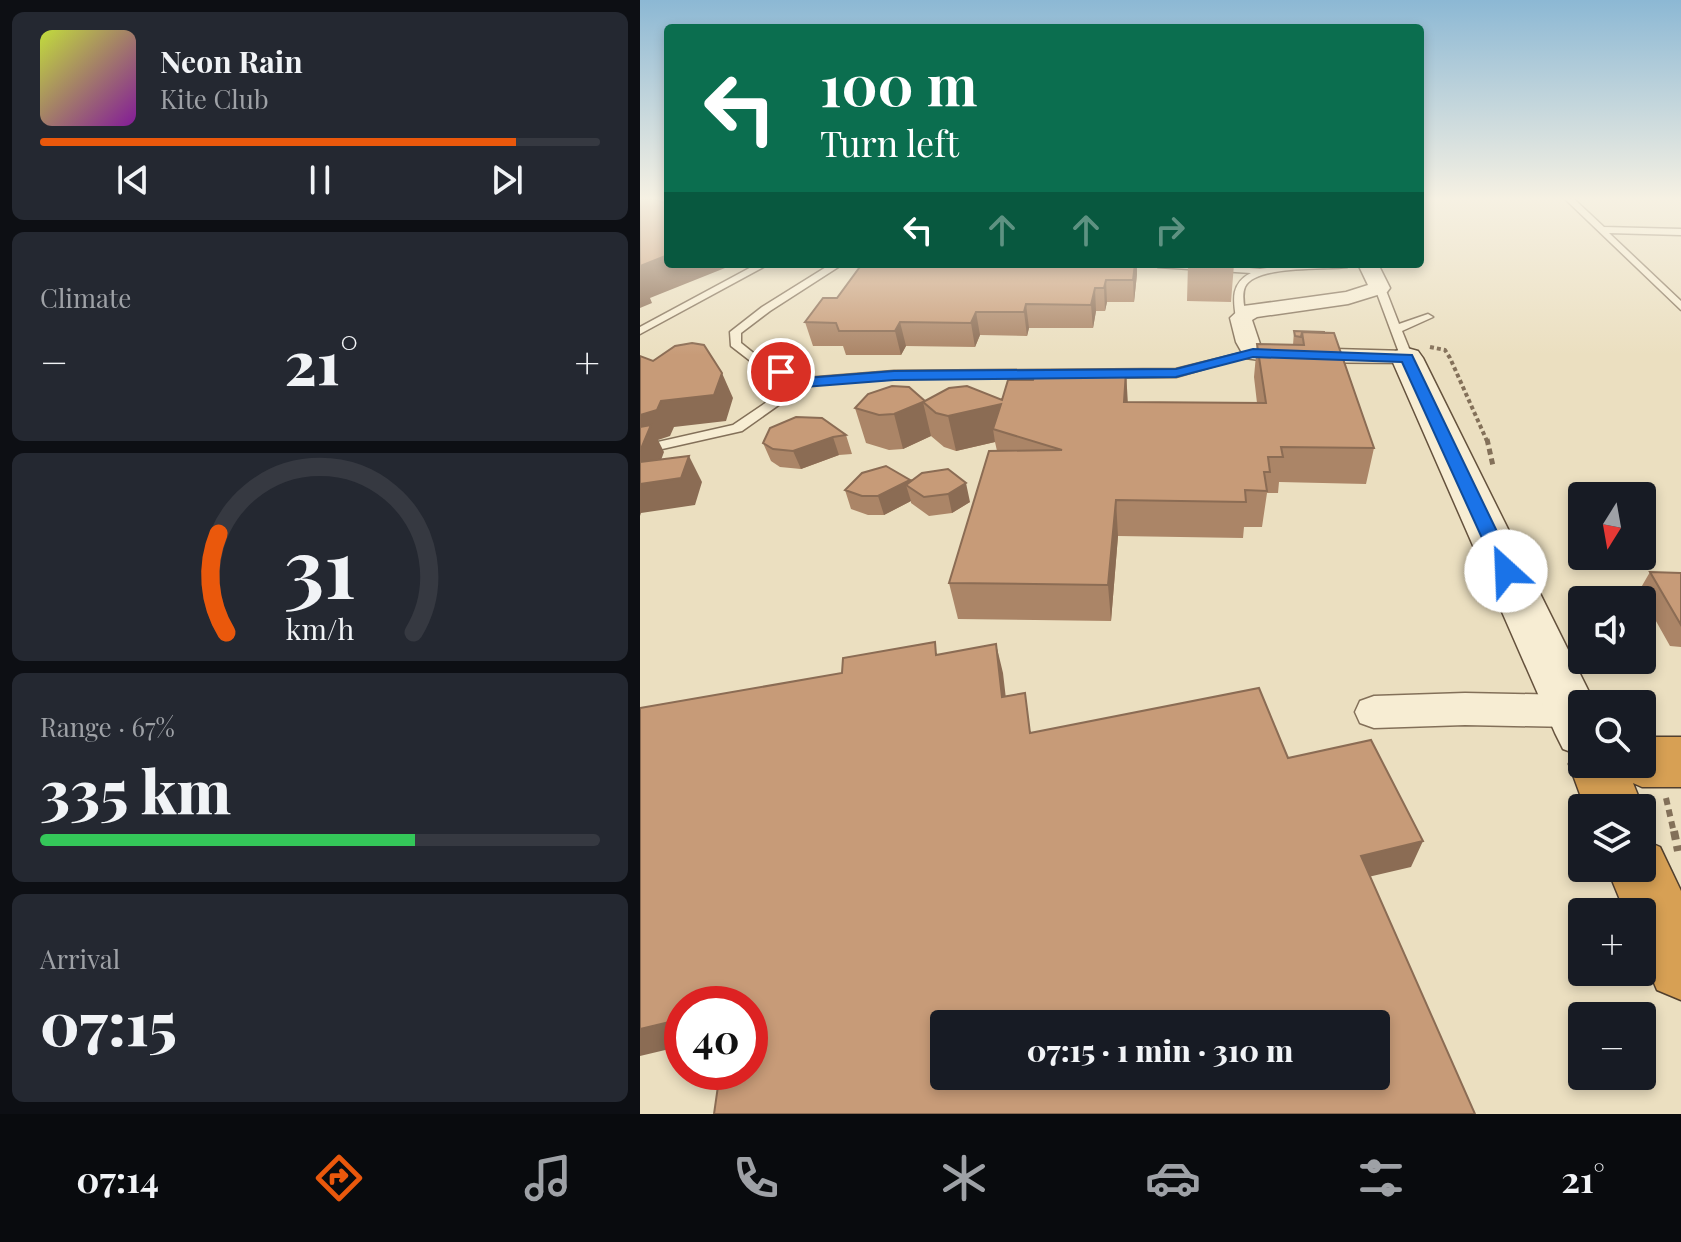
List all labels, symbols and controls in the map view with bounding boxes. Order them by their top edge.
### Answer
text: Neon Rain [160,41,303,81]
text: 100 m [820,46,977,121]
icon: left [688,56,792,160]
text: Kite Club [160,81,269,116]
text: Turn left [820,118,959,166]
icon: previous [111,158,155,202]
icon: pause [298,158,342,202]
icon: next [485,158,529,202]
icon: left [896,208,940,252]
icon: ahead [980,208,1024,252]
icon: ahead [1064,208,1108,252]
icon: right [1148,208,1192,252]
text: Climate [40,280,131,315]
text: 21° [285,320,358,400]
text: − [40,331,68,390]
text: + [574,331,600,390]
pin [747,338,815,406]
icon: arrive [759,350,803,394]
north arrow [1568,482,1656,570]
map controls [1568,482,1656,1090]
text: 31 [284,509,356,620]
position arrow [1464,529,1548,613]
button: sound [1568,586,1656,674]
text: km/h [286,609,354,647]
button: search [1568,690,1656,778]
text: Range · 67% [40,709,175,744]
text: 335 km [40,749,231,829]
button: layers [1568,794,1656,882]
button: + [1568,898,1656,986]
text: Arrival [40,941,120,976]
text: 07:15 [40,981,177,1061]
speed limit sign: 40 [664,986,768,1090]
button: − [1568,1002,1656,1090]
text: 07:15 · 1 min · 310 m [1027,1030,1293,1070]
icon: directions [311,1150,367,1206]
icon: music [520,1150,576,1206]
icon: phone [728,1150,784,1206]
icon: climate [936,1150,992,1206]
icon: car [1145,1150,1201,1206]
icon: filters [1353,1150,1409,1206]
text: 07:14 [76,1154,159,1202]
text: 21° [1561,1154,1605,1202]

